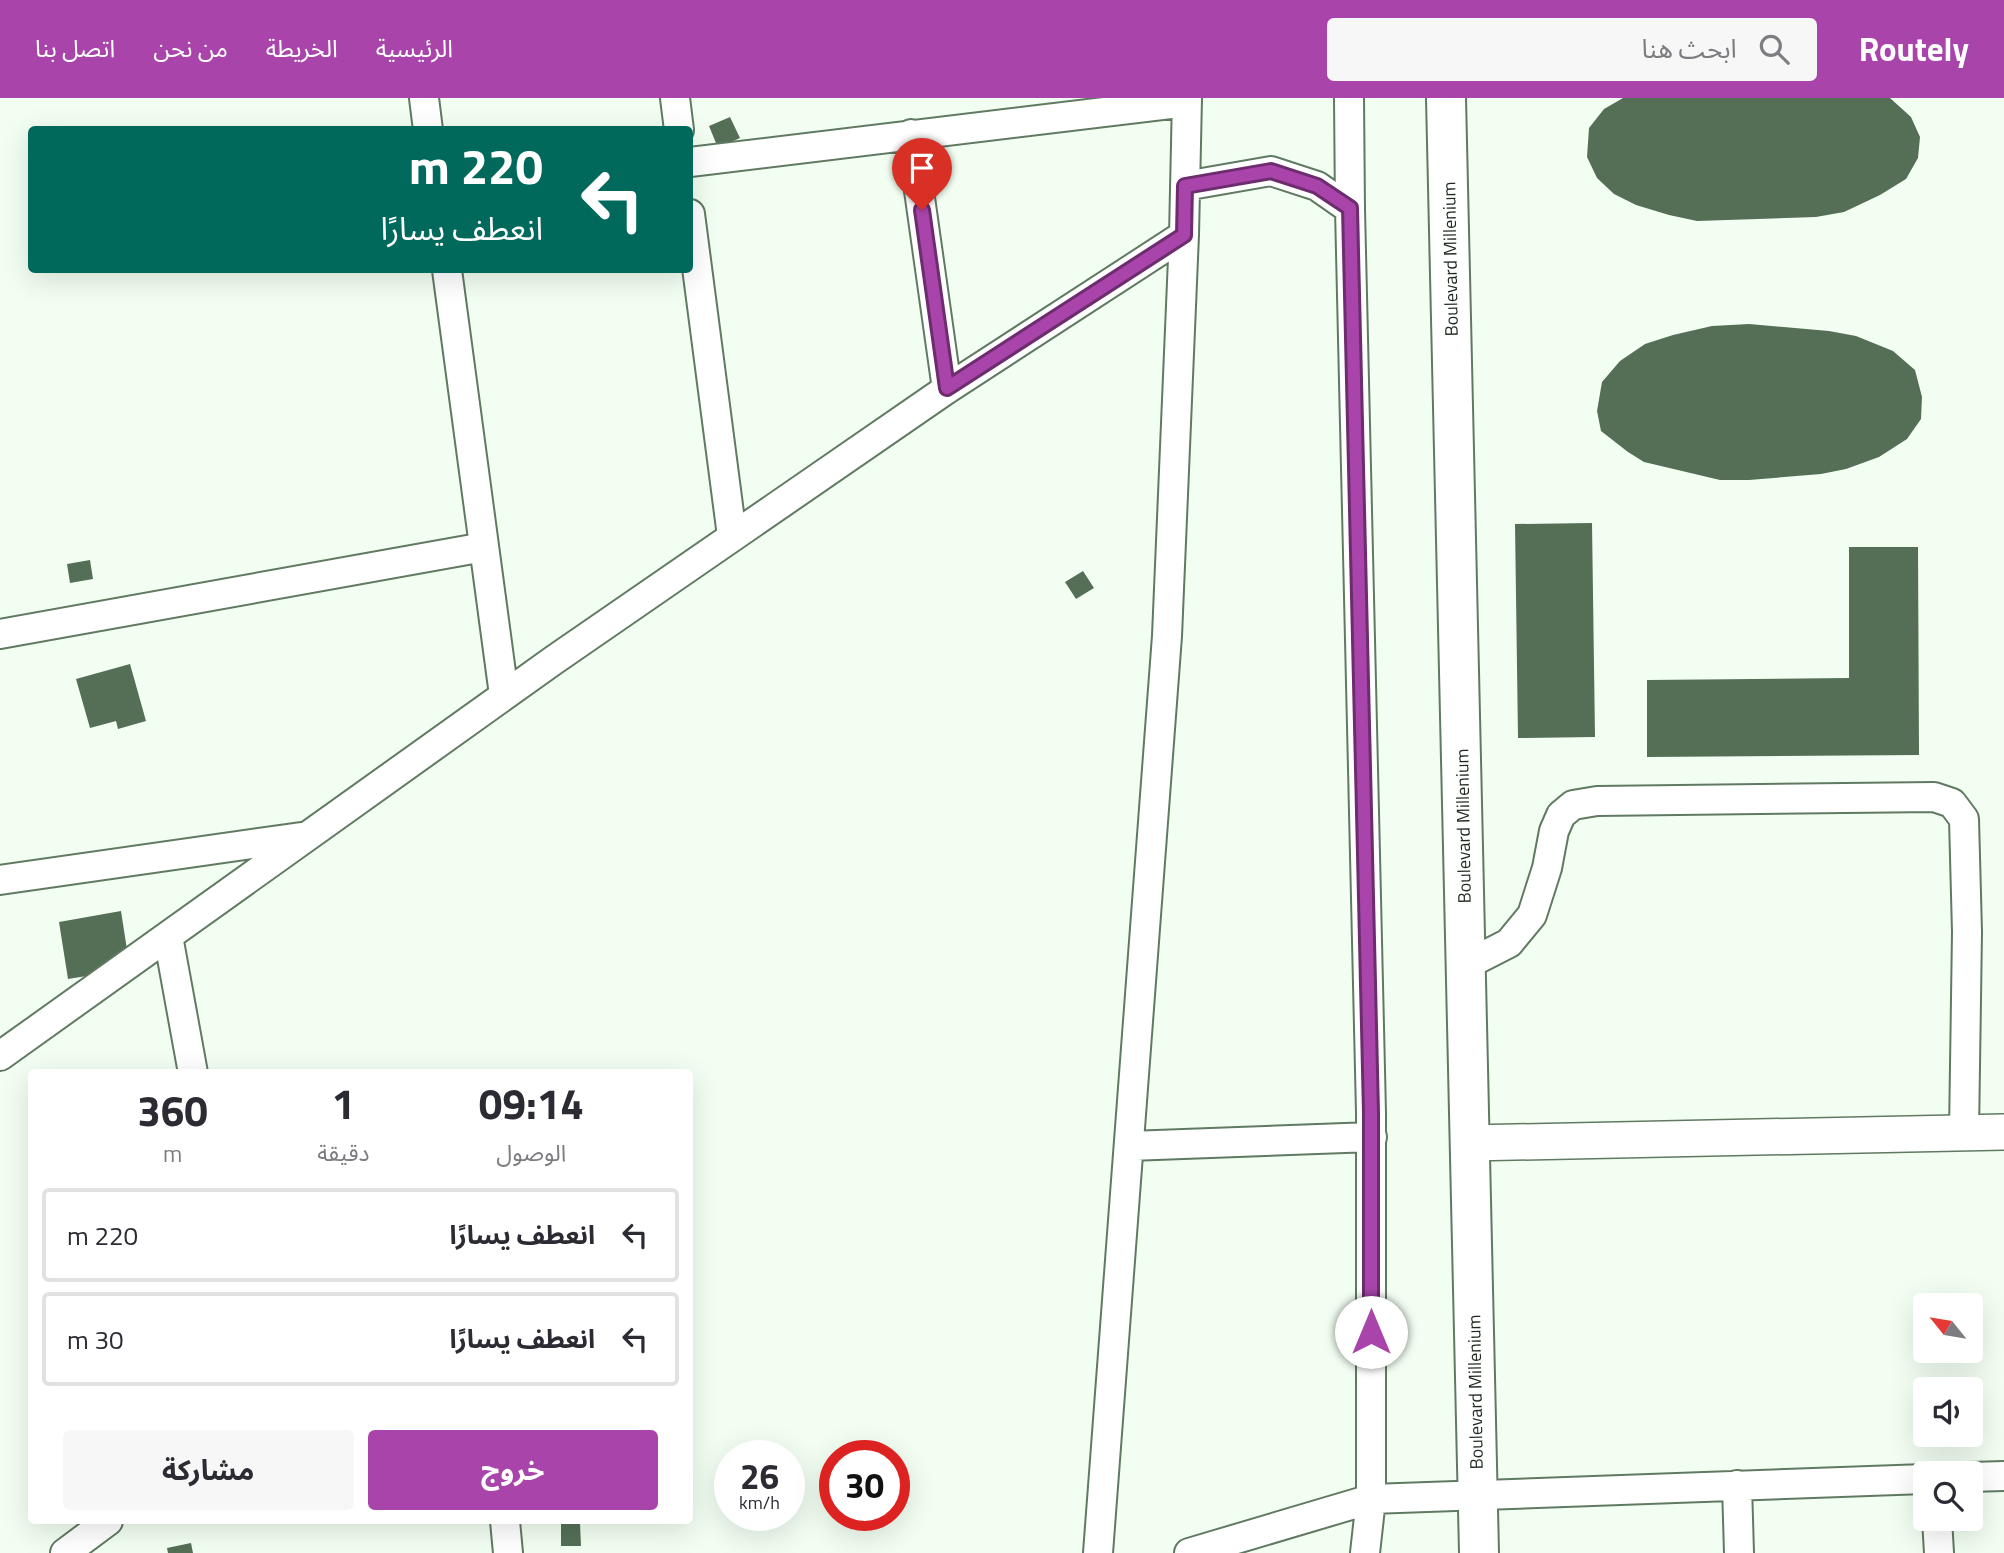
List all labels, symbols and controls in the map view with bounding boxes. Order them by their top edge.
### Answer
search box [1327,18,1817,81]
text: Routely [1859,24,1969,74]
text: ابحث هنا [1641,29,1737,68]
text: اتصل بنا [35,30,115,66]
text: من نحن [153,30,228,66]
text: الخريطة [266,30,338,66]
text: الرئيسية [376,30,453,66]
icon: search [1755,30,1793,68]
text: 220 m [409,128,543,203]
pin [892,138,952,210]
icon: arrive [903,149,941,187]
icon: left [567,154,658,245]
street label: Boulevard Millenium [1435,181,1465,337]
text: انعطف يسارًا [381,204,543,252]
street label: Boulevard Millenium [1448,748,1478,904]
text: 1 [332,1071,355,1135]
text: 09:14 [479,1071,584,1135]
text: 360 [137,1078,208,1142]
text: دقيقة [317,1135,370,1170]
text: الوصول [496,1135,566,1170]
text: m [163,1136,182,1171]
text: انعطف يسارًا [450,1215,595,1254]
text: 220 m [67,1216,138,1255]
icon: left [616,1216,654,1254]
north arrow [1913,1293,1983,1363]
map controls [1913,1293,1983,1531]
position arrow [1334,1295,1408,1369]
street label: Boulevard Millenium [1460,1314,1490,1470]
text: انعطف يسارًا [450,1319,595,1358]
text: 30 m [67,1320,124,1359]
icon: left [616,1320,654,1358]
button: sound [1913,1377,1983,1447]
button: مشاركة [63,1430,354,1510]
button: خروج [368,1430,658,1510]
speed limit sign: 30 [819,1440,910,1531]
text: 26 [740,1449,779,1503]
button: search [1913,1461,1983,1531]
text: km/h [739,1489,780,1516]

